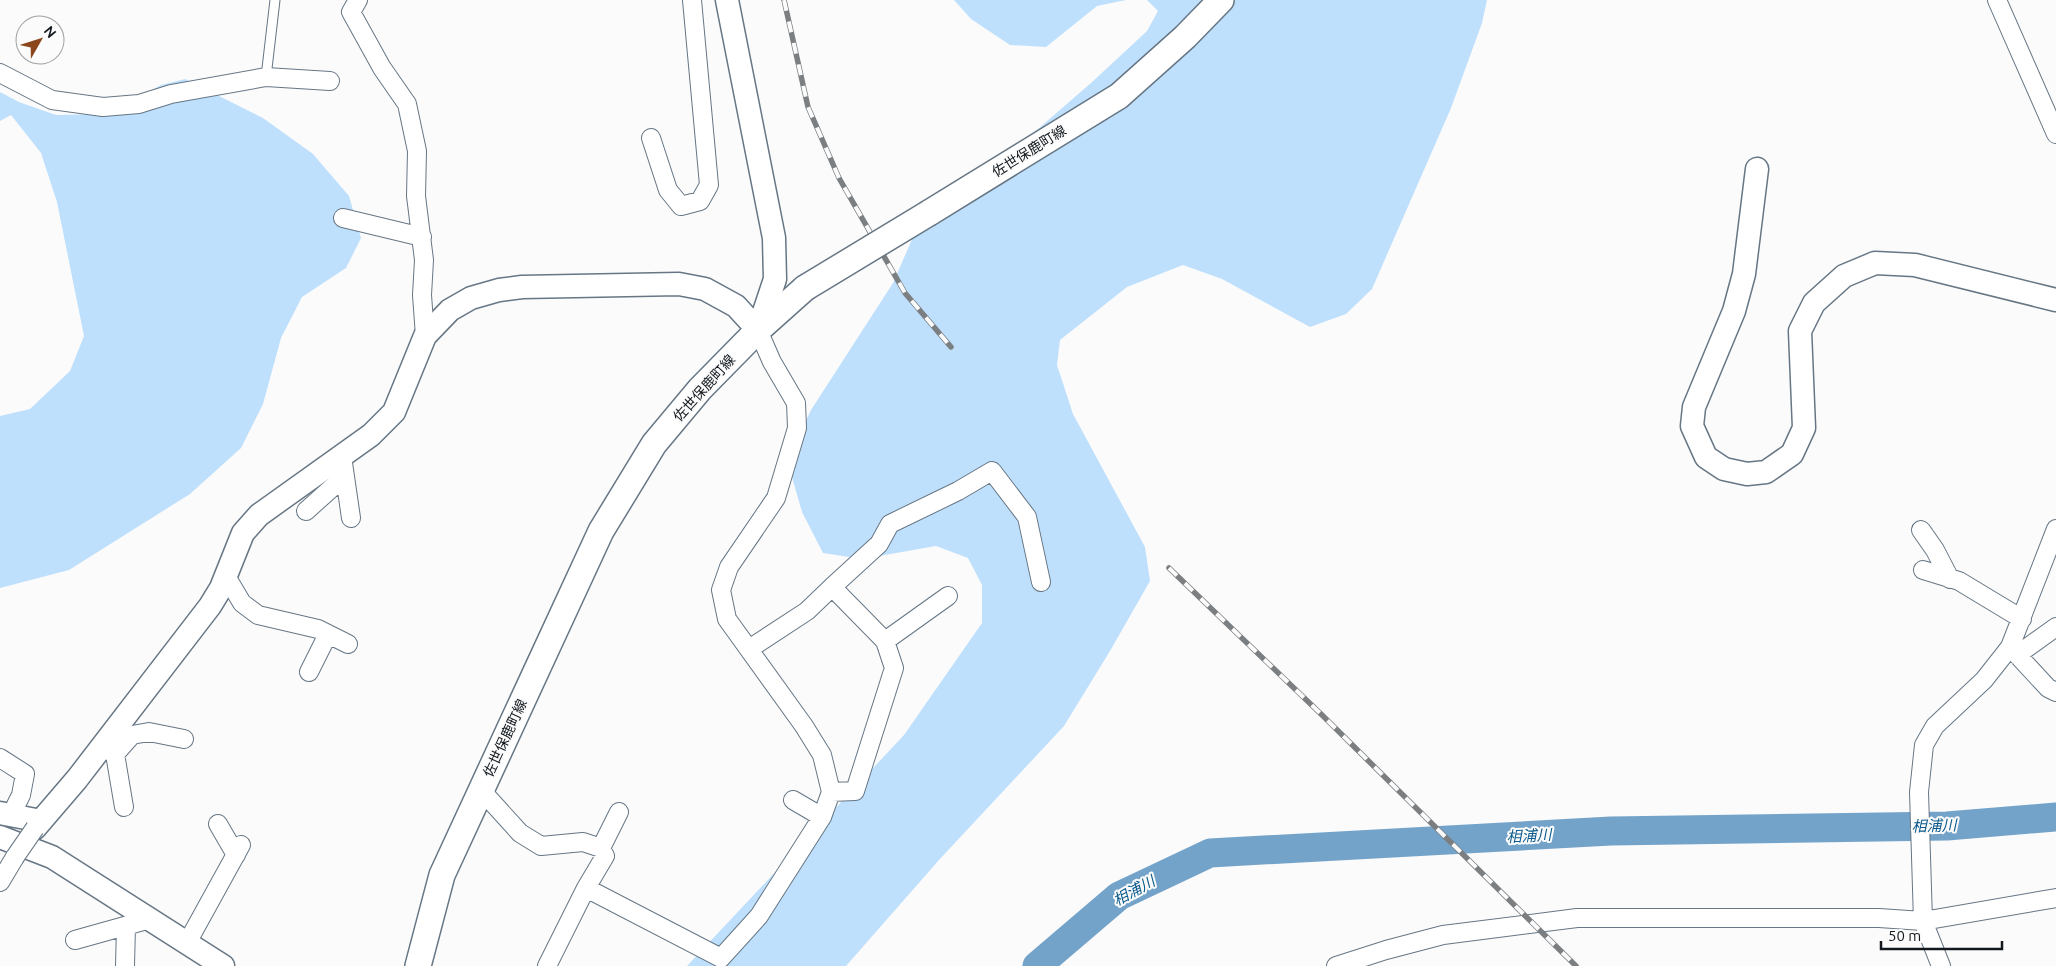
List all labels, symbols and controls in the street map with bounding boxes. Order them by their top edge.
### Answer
north arrow [15,15,65,65]
text: N [41,23,60,41]
street label: 佐世保鹿町線 [989,122,1069,180]
street label: 佐世保鹿町線 [670,351,738,425]
street label: 佐世保鹿町線 [480,697,530,779]
water label: 相浦川 [1911,816,1959,835]
water label: 相浦川 [1506,826,1554,845]
water label: 相浦川 [1110,871,1159,909]
scale bar [1881,918,2002,950]
text: 50 m [1888,927,1921,944]

